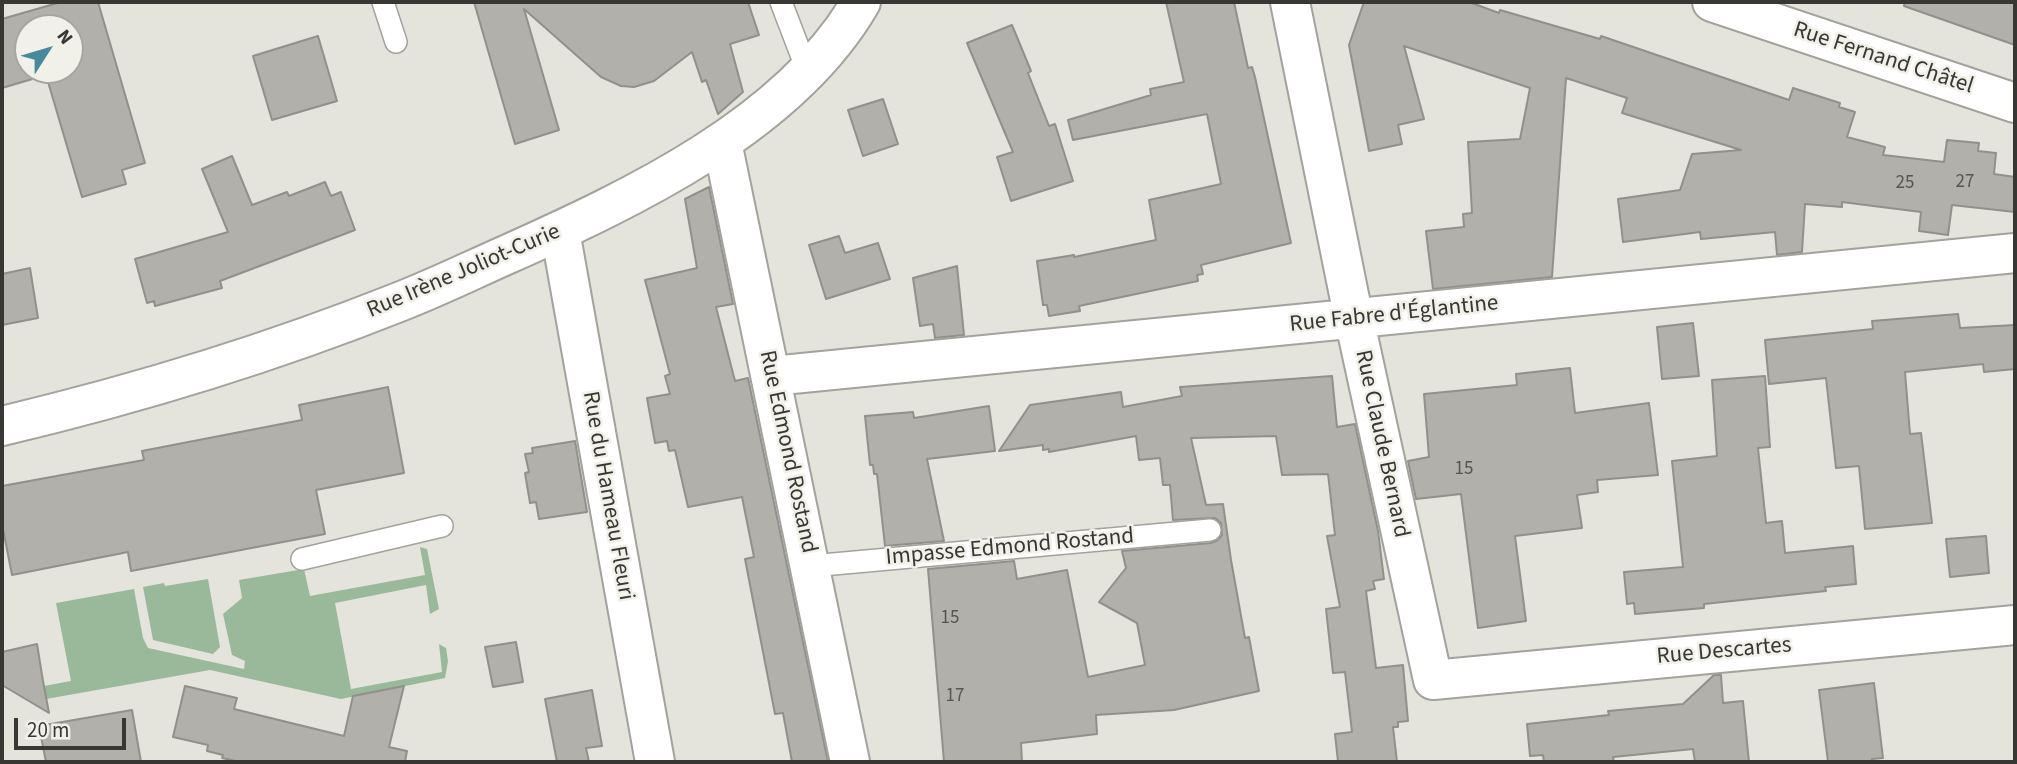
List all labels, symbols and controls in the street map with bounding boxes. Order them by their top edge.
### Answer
north arrow [14,14,84,84]
street label: Rue Fernand Châtel [1789,17,1977,101]
text: N [50,24,79,50]
house number: 27 [1956,172,1974,194]
house number: 25 [1896,173,1914,195]
street label: Rue Irène Joliot-Curie [363,219,565,325]
street label: Rue Fabre d'Églantine [1288,290,1500,340]
street label: Rue Edmond Rostand [752,348,822,556]
street label: Rue Claude Bernard [1348,348,1414,540]
street label: Rue du Hameau Fleuri [575,389,639,603]
house number: 15 [1455,459,1473,481]
street label: Impasse Edmond Rostand [885,523,1135,573]
house number: 15 [941,608,959,630]
street label: Rue Descartes [1655,632,1793,672]
house number: 17 [946,686,964,708]
scale bar [18,704,130,748]
text: 20 m [27,715,69,745]

